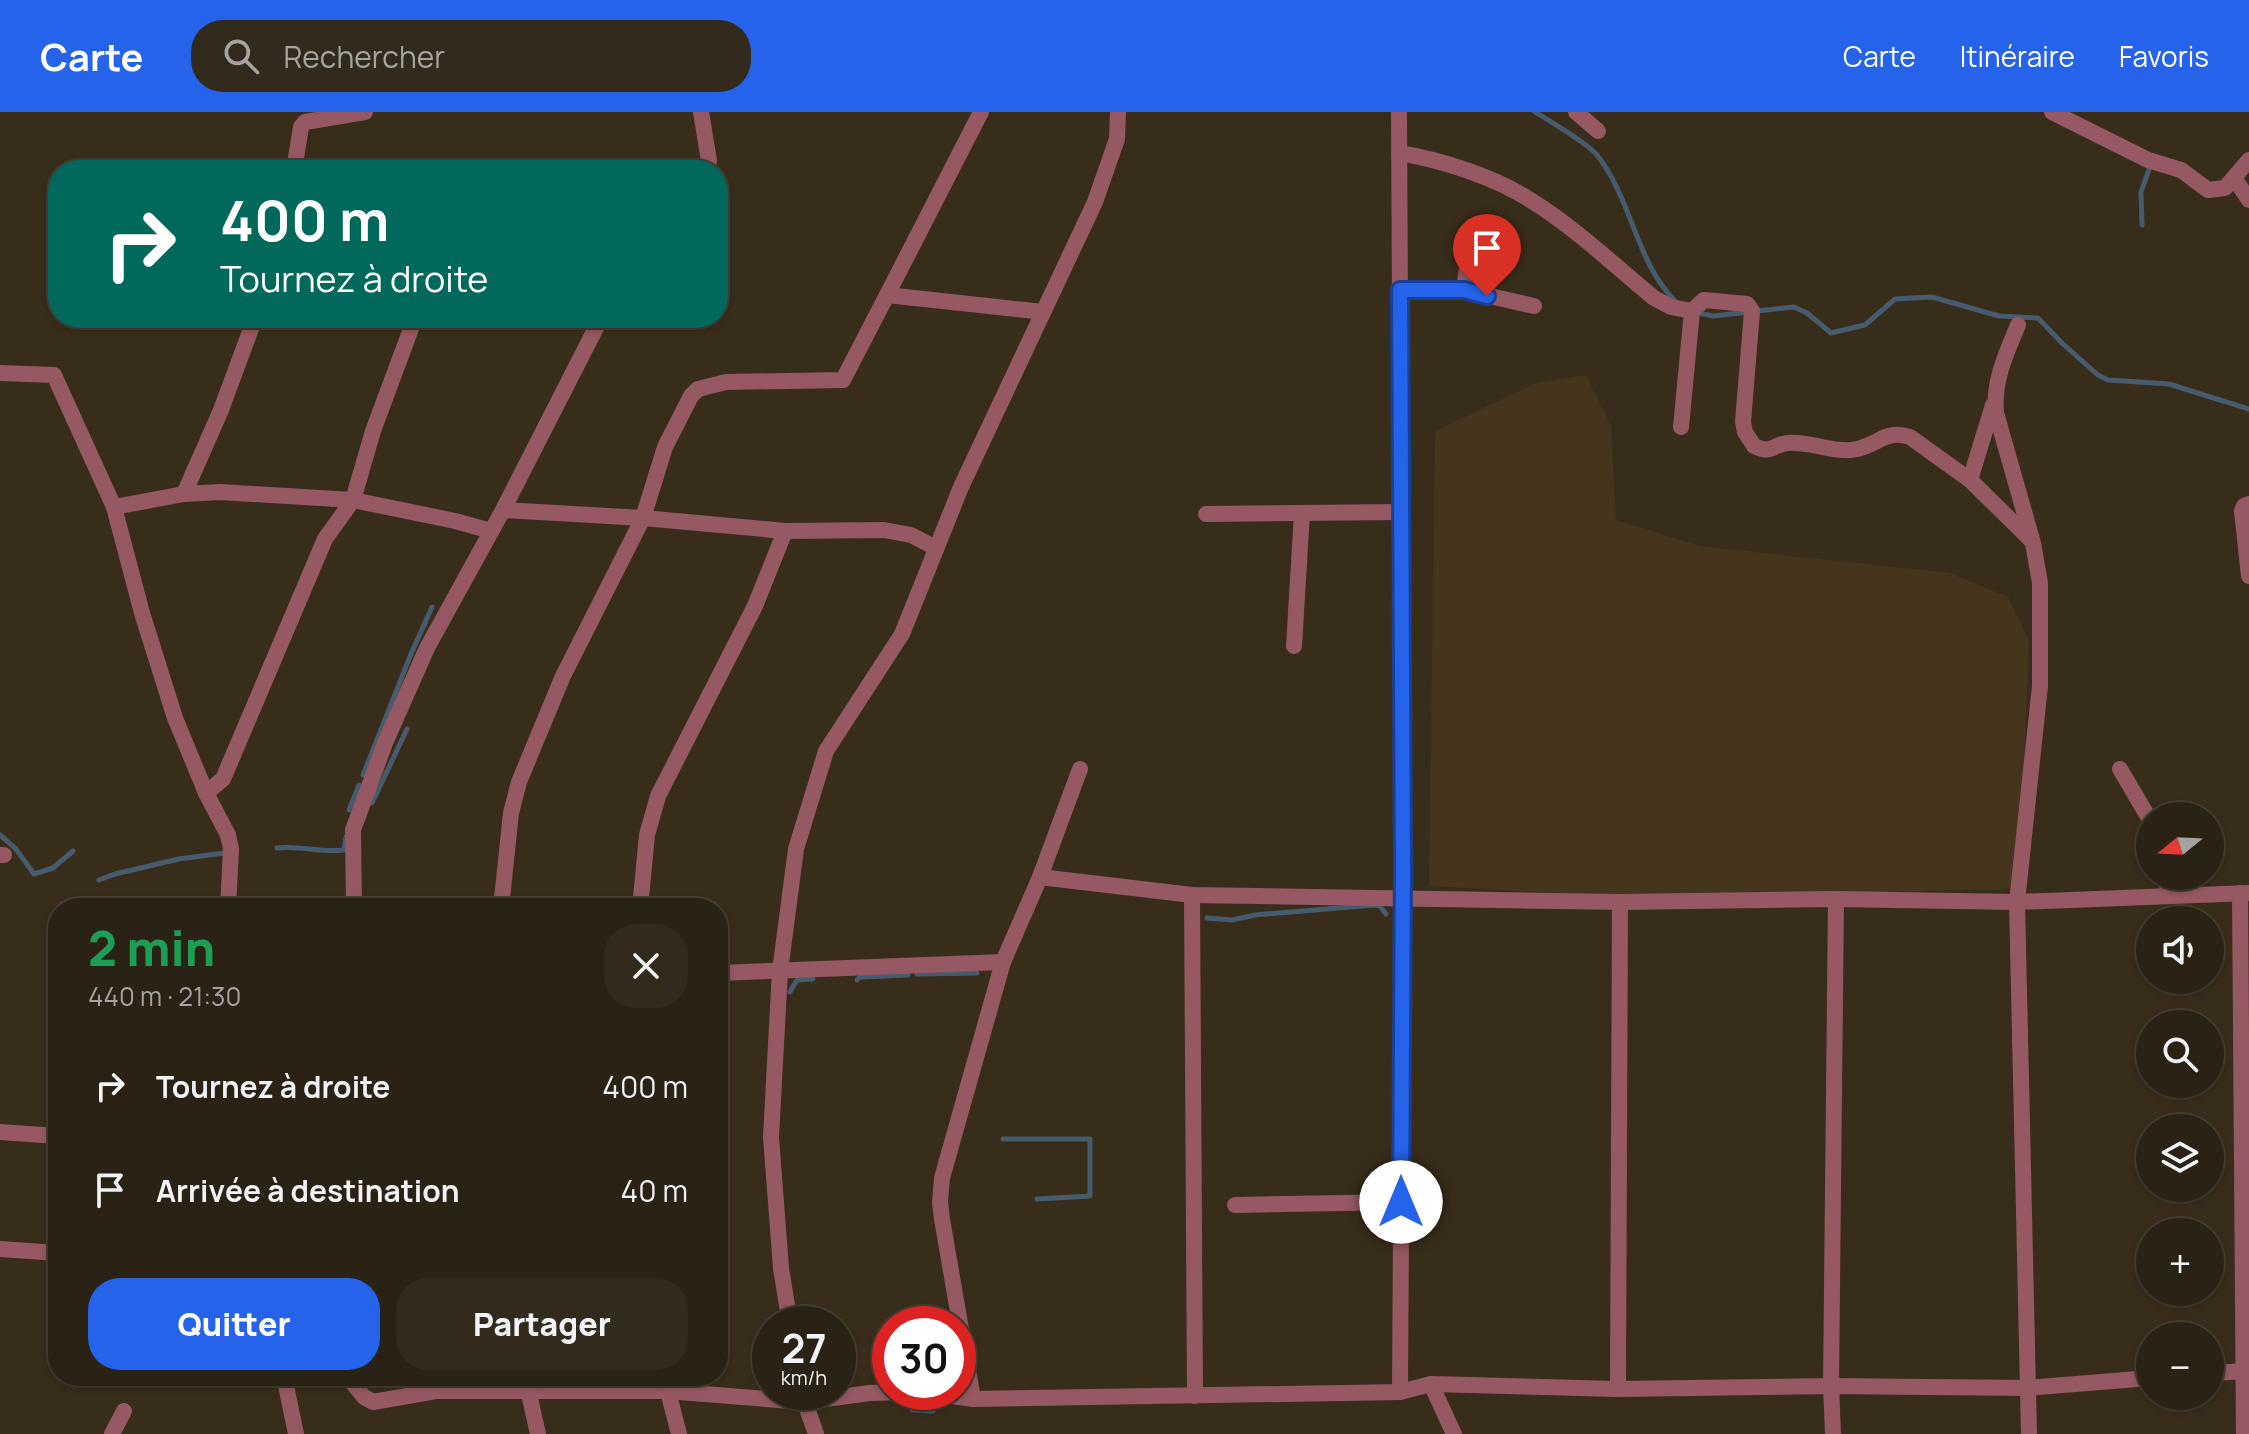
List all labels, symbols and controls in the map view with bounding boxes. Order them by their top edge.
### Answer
search box [191,20,751,92]
text: Carte [40,30,143,82]
icon: search [219,34,263,78]
text: Rechercher [283,36,445,77]
text: Carte [1843,37,1916,75]
text: Itinéraire [1960,37,2075,75]
text: Favoris [2119,37,2209,75]
text: 400 m [220,181,389,258]
icon: right [88,192,192,296]
pin [1453,214,1521,296]
icon: arrive [1465,226,1509,270]
text: Tournez à droite [220,254,488,303]
north arrow [2136,802,2224,890]
map controls [2136,802,2224,1410]
button: sound [2136,906,2224,994]
text: 2 min [88,915,215,980]
button: close [604,924,688,1008]
text: 440 m · 21:30 [88,978,241,1014]
button: search [2136,1010,2224,1098]
icon: right [88,1064,132,1108]
text: Tournez à droite [156,1066,390,1107]
text: 400 m [602,1066,688,1107]
button: layers [2136,1114,2224,1202]
position arrow [1359,1160,1443,1244]
icon: arrive [88,1168,132,1212]
text: Arrivée à destination [156,1170,459,1211]
text: 40 m [621,1170,688,1211]
button: + [2136,1218,2224,1306]
button: Quitter [88,1278,380,1370]
button: Partager [396,1278,688,1370]
speed limit sign: 30 [872,1306,976,1410]
text: 27 [781,1320,827,1375]
button: − [2136,1322,2224,1410]
text: km/h [781,1364,827,1391]

